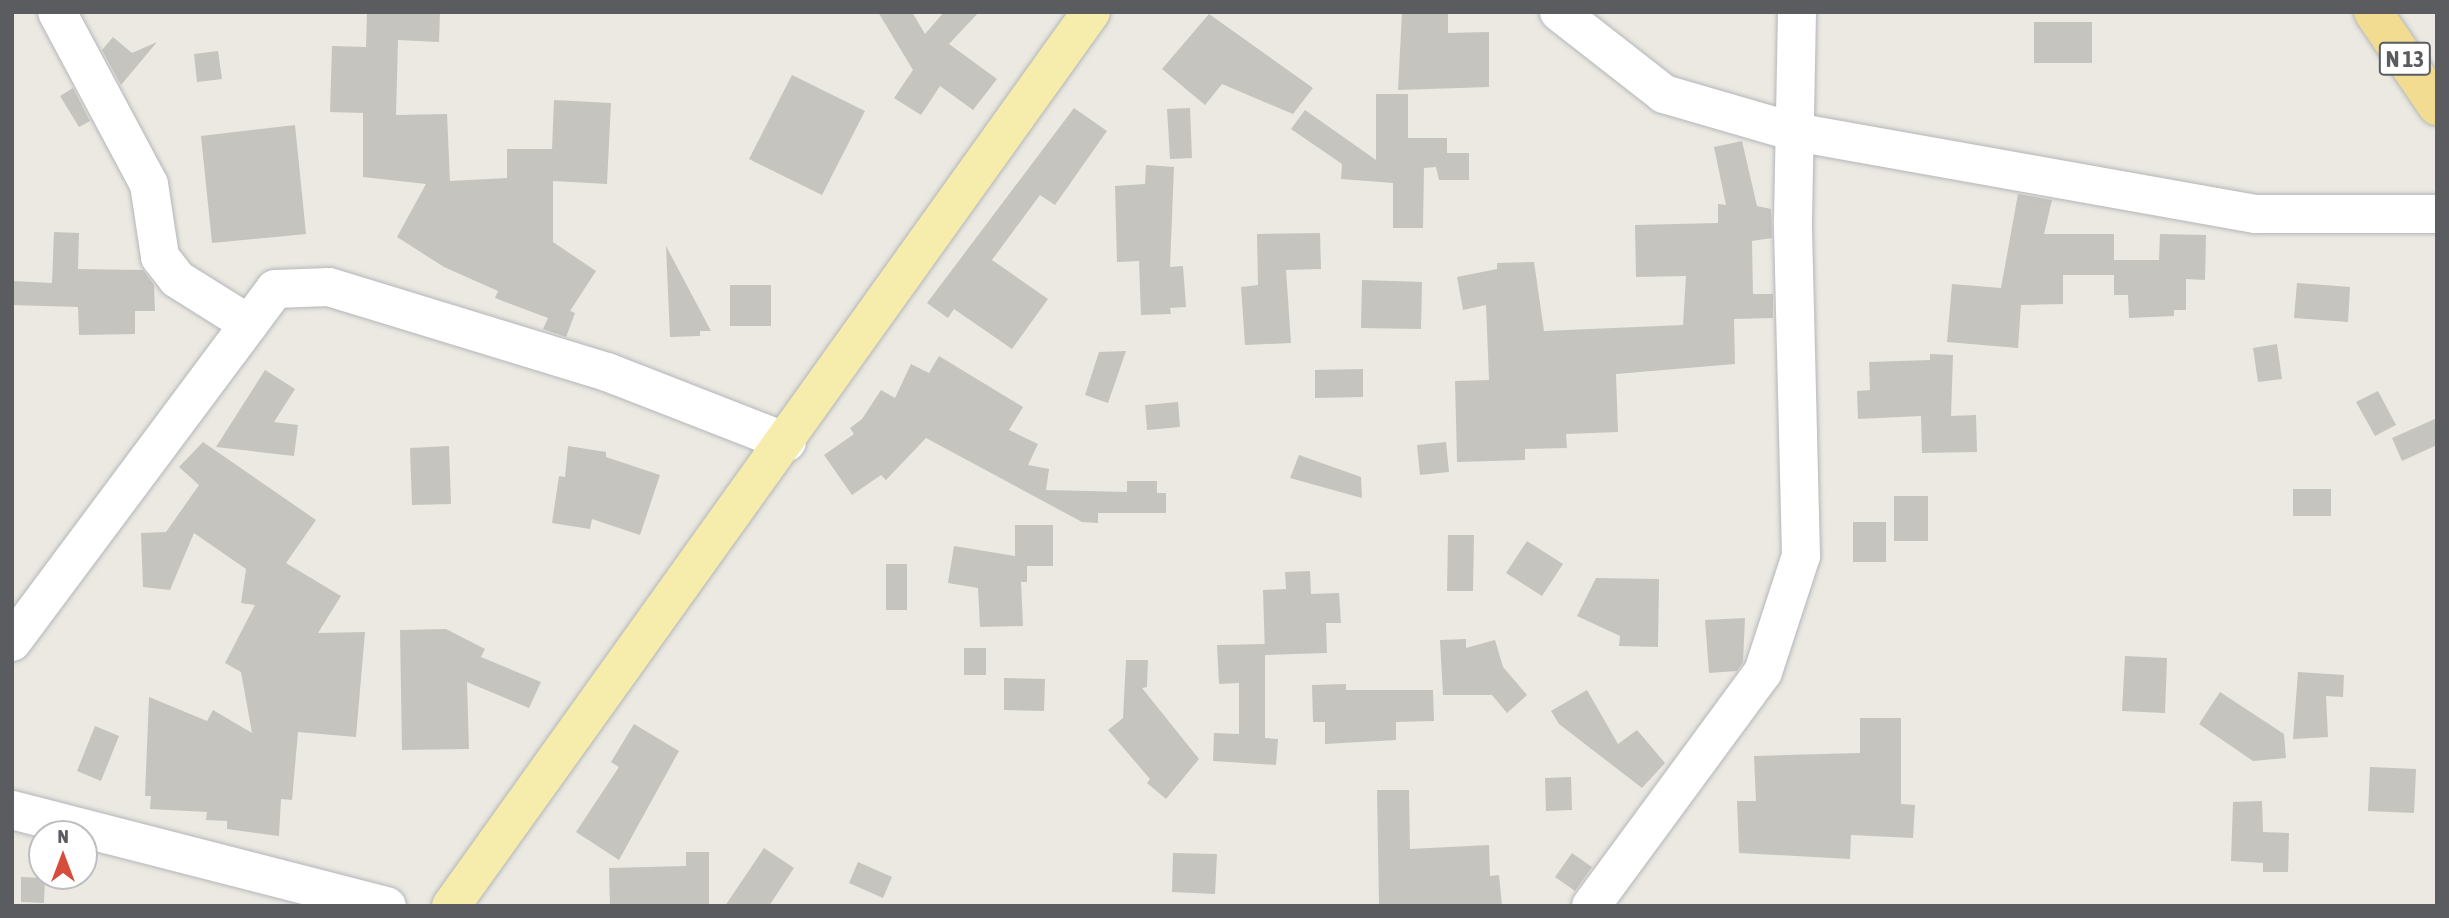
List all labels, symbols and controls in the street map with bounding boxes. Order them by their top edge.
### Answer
road number: N 13 [2379,40,2431,78]
north arrow [28,820,98,890]
text: N [57,825,69,847]

